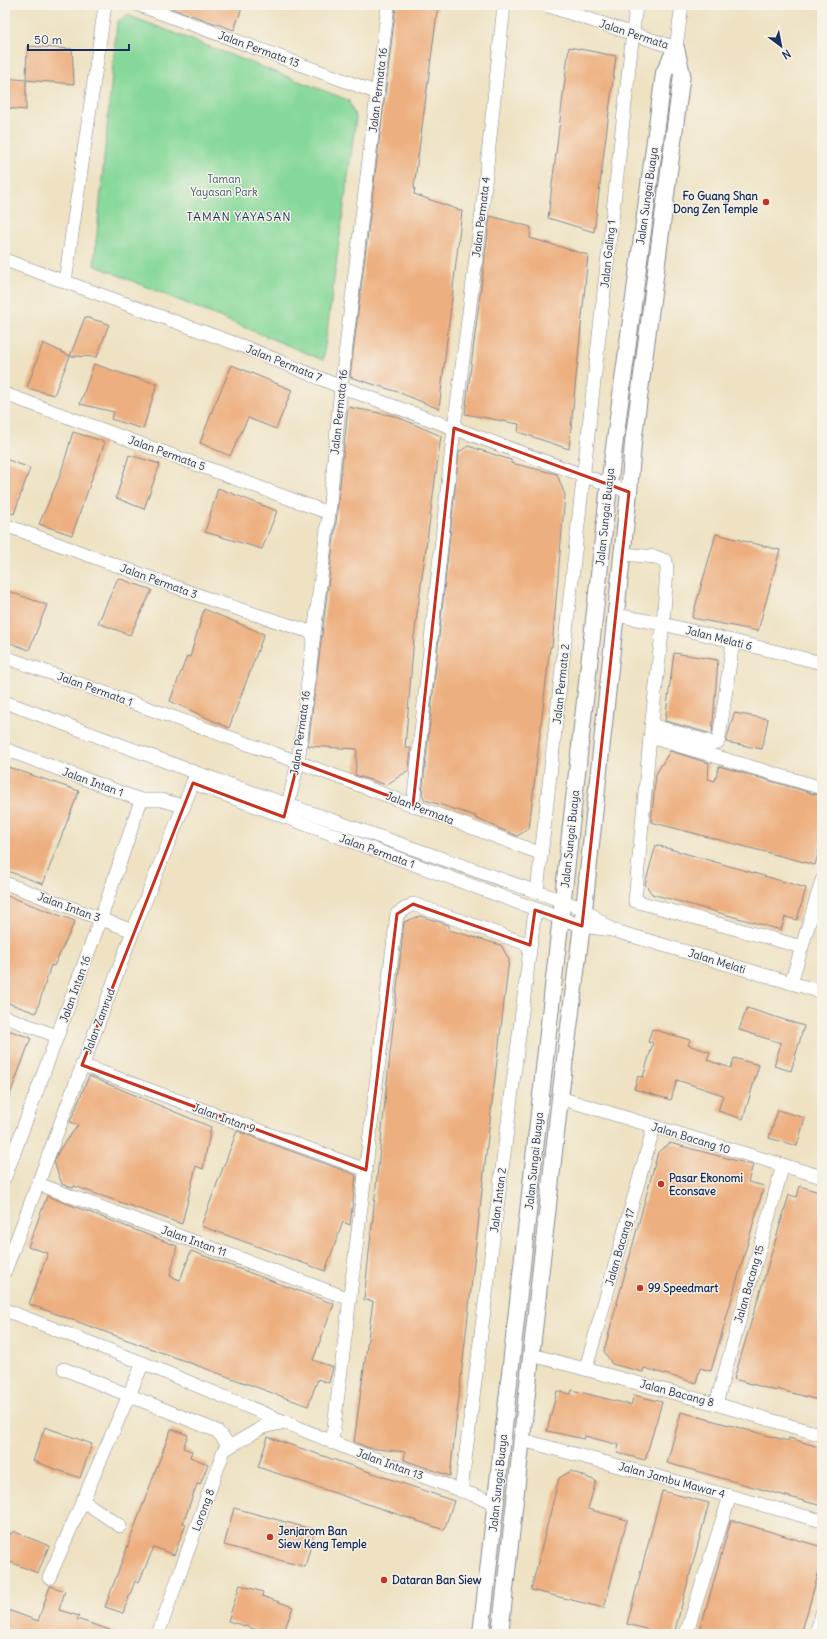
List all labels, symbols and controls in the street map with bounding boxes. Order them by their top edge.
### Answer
street label: Jalan Permata [598,16,670,52]
scale bar [28,26,129,52]
north arrow [761,26,801,66]
street label: Jalan Permata 13 [217,28,301,70]
text: 50 m [34,32,63,47]
street label: Jalan Permata 16 [366,47,390,133]
text: N [779,47,793,62]
street label: Jalan Sungai Buaya [633,146,661,246]
park label: Taman Yayasan Park [190,172,258,199]
street label: Jalan Permata 4 [469,176,493,258]
place label: Fo Guang Shan Dong Zen Temple [673,189,759,217]
marker: Fo Guang Shan Dong Zen Temple [761,197,771,207]
district label: TAMAN YAYASAN [187,209,291,224]
street label: Jalan Galing 1 [597,219,619,289]
street label: Jalan Permata 7 [244,342,324,385]
street label: Jalan Permata 16 [328,369,350,455]
street label: Jalan Permata 5 [127,433,207,473]
street label: Jalan Sungai Buaya [593,467,617,567]
street label: Jalan Permata 3 [119,561,199,601]
street label: Jalan Melati 6 [684,623,754,653]
street label: Jalan Permata 2 [550,643,572,725]
street label: Jalan Permata 1 [55,669,135,709]
street label: Jalan Permata 16 [287,690,313,776]
street label: Jalan Intan 1 [61,764,125,800]
street label: Jalan Permata [384,789,456,827]
street label: Jalan Sungai Buaya [558,789,582,889]
street label: Jalan Permata 1 [337,831,417,871]
street label: Jalan Intan 3 [36,889,102,925]
street label: Jalan Melati [687,946,747,976]
street label: Jalan Intan 16 [56,954,94,1024]
street label: Jalan Zamrud [80,986,118,1056]
street label: Jalan Intan 9 [191,1100,257,1136]
street label: Jalan Sungai Buaya [522,1111,546,1211]
street label: Jalan Bacang 10 [650,1119,732,1157]
street label: Jalan Intan 2 [487,1167,509,1233]
place label: Pasar Ekonomi Econsave [669,1171,743,1198]
marker: Pasar Ekonomi Econsave [656,1179,666,1189]
street label: Jalan Bacang 17 [602,1206,638,1287]
street label: Jalan Intan 11 [160,1223,228,1259]
street label: Jalan Bacang 15 [731,1243,767,1325]
place label: 99 Speedmart [648,1281,718,1296]
marker: 99 Speedmart [635,1283,645,1293]
street label: Jalan Bacang 8 [638,1376,716,1410]
street label: Jalan Sungai Buaya [486,1433,510,1533]
street label: Jalan Intan 13 [355,1445,425,1483]
street label: Jalan Jambu Mawar 4 [617,1459,727,1501]
street label: Lorong 8 [189,1487,217,1533]
place label: Jenjarom Ban Siew Keng Temple [278,1524,367,1552]
marker: Jenjarom Ban Siew Keng Temple [265,1532,275,1542]
place label: Dataran Ban Siew [392,1573,482,1587]
marker: Dataran Ban Siew [379,1575,389,1585]

